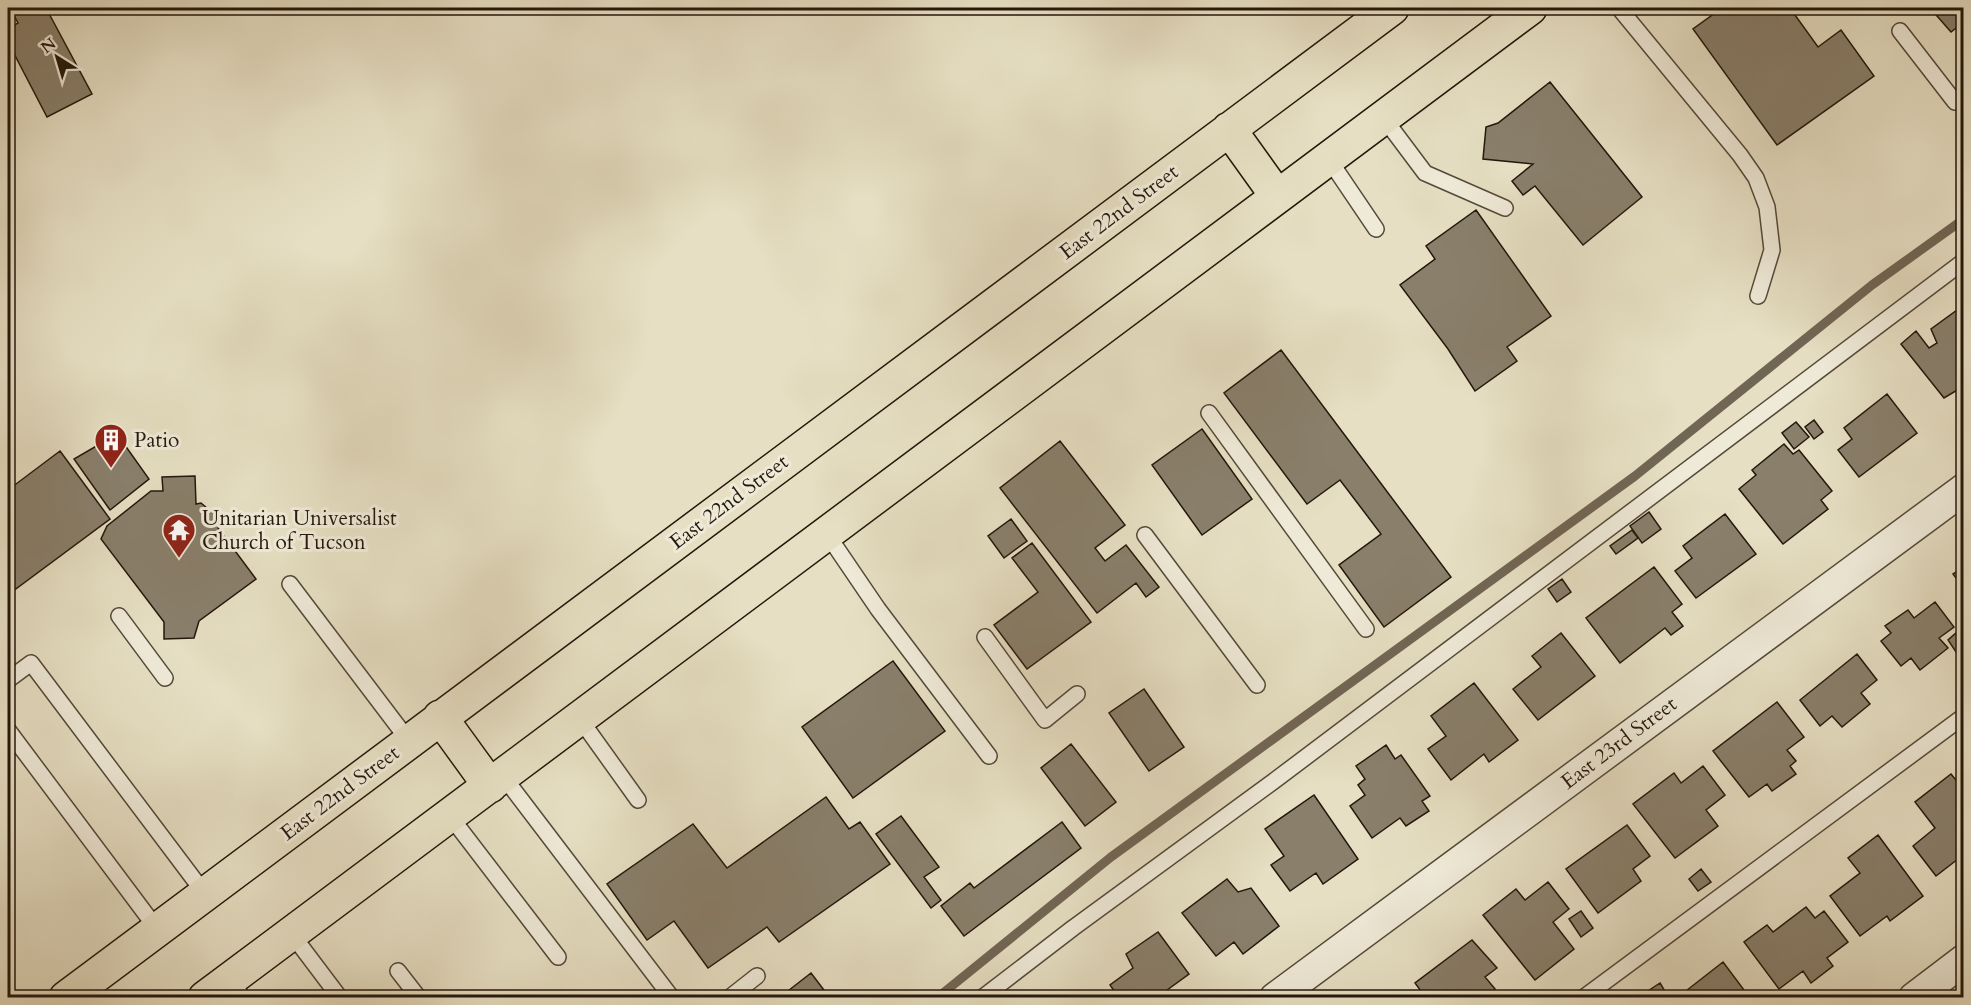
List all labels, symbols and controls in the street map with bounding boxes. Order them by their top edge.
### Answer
north arrow [27,27,87,87]
text: N [36,33,61,59]
street label: East 22nd Street [1054,157,1185,266]
building icon: Patio [93,422,129,469]
place label: Patio [134,426,179,455]
street label: East 22nd Street [664,447,795,556]
place label: Unitarian Universalist Church of Tucson [202,504,397,557]
temple icon: Unitarian Universalist Church of Tucson [161,512,197,559]
street label: East 23rd Street [1555,690,1683,796]
street label: East 22nd Street [275,738,406,847]

